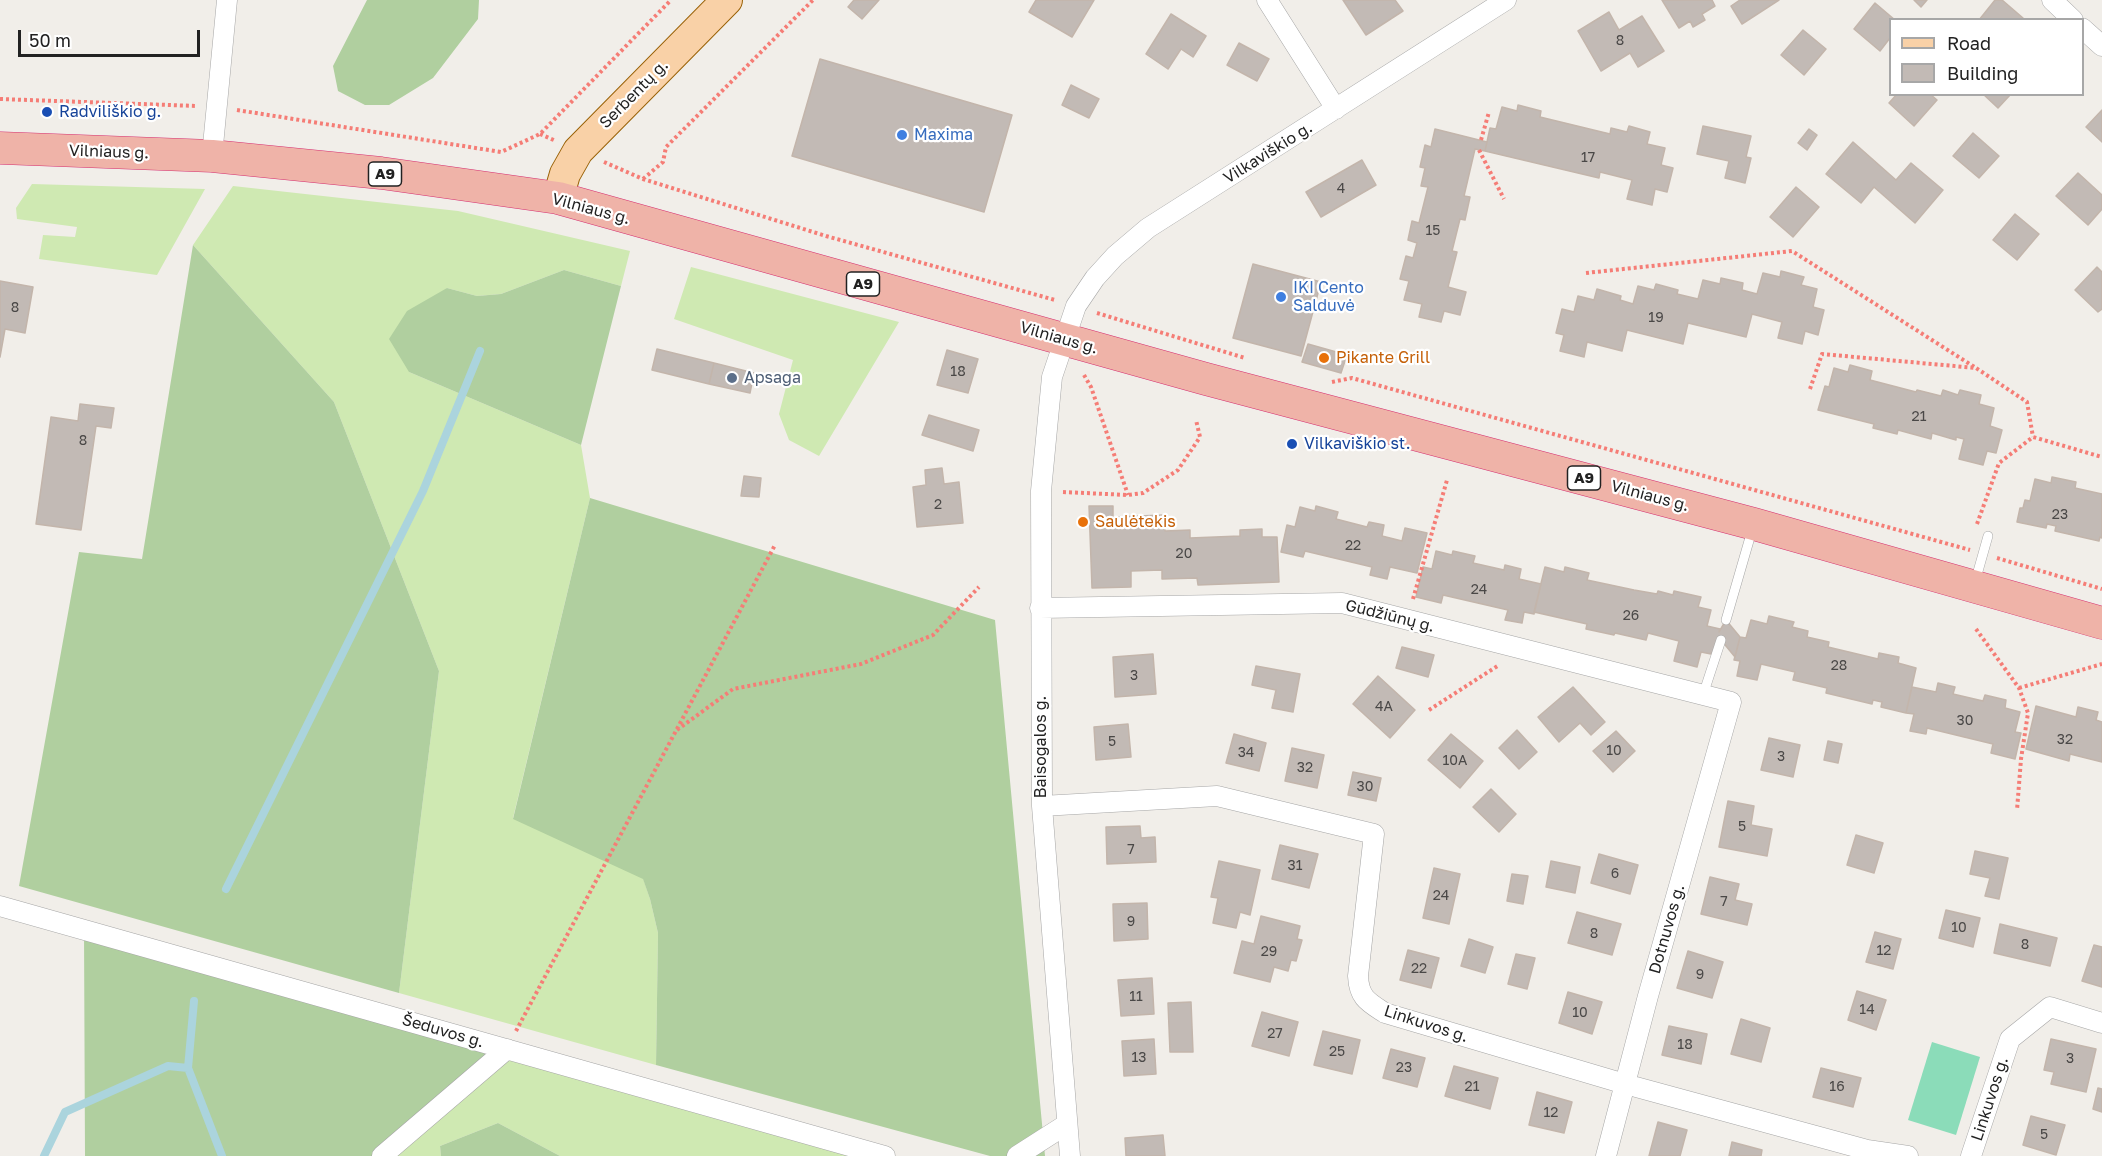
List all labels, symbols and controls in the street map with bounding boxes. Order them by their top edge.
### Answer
scale bar [21,18,202,56]
legend [1889,18,2084,96]
text: 50 m [29,29,71,51]
text: Road [1947,32,1991,54]
house number: 8 [1616,33,1624,49]
street label: Serbentų g. [596,56,672,132]
text: Building [1947,62,2018,84]
place label: Radviliškio g. [59,102,161,122]
marker: Radviliškio g. [40,105,54,119]
street label: Vilkaviškio g. [1220,118,1316,188]
place label: Maxima [914,125,973,145]
marker: Maxima [895,128,909,142]
street label: Vilniaus g. [69,141,149,163]
house number: 17 [1581,150,1595,166]
road number: A9 [368,162,402,186]
house number: 4 [1337,181,1345,197]
street label: Vilniaus g. [550,189,632,229]
house number: 15 [1426,223,1440,239]
road number: A9 [846,272,880,296]
place label: IKI Cento Salduvė [1293,278,1364,316]
marker: IKI Cento Salduvė [1274,290,1288,304]
house number: 8 [11,300,19,316]
house number: 19 [1648,310,1664,326]
street label: Vilniaus g. [1018,318,1100,358]
place label: Pikante Grill [1336,348,1430,368]
marker: Pikante Grill [1317,351,1331,365]
house number: 18 [950,364,966,380]
place label: Apsaga [744,368,801,388]
marker: Apsaga [725,371,739,385]
house number: 21 [1912,409,1926,425]
house number: 8 [79,433,87,449]
place label: Vilkaviškio st. [1304,434,1411,454]
marker: Vilkaviškio st. [1285,437,1299,451]
road number: A9 [1568,466,1600,490]
street label: Vilniaus g. [1609,476,1691,516]
house number: 2 [934,497,942,513]
house number: 23 [2052,507,2068,523]
place label: Saulėtekis [1095,512,1176,532]
marker: Saulėtekis [1076,515,1090,529]
house number: 22 [1345,538,1361,554]
house number: 20 [1176,546,1192,562]
house number: 24 [1471,582,1487,598]
street label: Gūdžiūnų g. [1343,596,1437,636]
house number: 26 [1623,608,1639,624]
house number: 28 [1831,658,1847,674]
house number: 3 [1130,668,1138,684]
street label: Baisogalos g. [1031,696,1051,798]
house number: 4A [1375,699,1393,715]
house number: 30 [1957,713,1973,729]
house number: 32 [2057,732,2073,748]
house number: 5 [1108,734,1116,750]
house number: 10 [1606,743,1622,759]
house number: 34 [1238,745,1254,761]
house number: 3 [1777,749,1785,765]
house number: 10A [1443,753,1467,769]
house number: 32 [1297,760,1313,776]
house number: 30 [1357,779,1373,795]
house number: 5 [1738,819,1746,835]
house number: 7 [1127,842,1135,858]
house number: 31 [1288,858,1302,874]
house number: 6 [1611,866,1619,882]
street label: Dotnuvos g. [1645,882,1689,976]
house number: 24 [1433,888,1449,904]
house number: 7 [1720,894,1728,910]
house number: 9 [1127,914,1135,930]
house number: 10 [1951,920,1967,936]
house number: 8 [1590,926,1598,942]
house number: 8 [2021,937,2029,953]
house number: 12 [1877,943,1891,959]
house number: 29 [1261,944,1277,960]
house number: 22 [1411,961,1427,977]
house number: 9 [1696,967,1704,983]
house number: 11 [1129,989,1143,1005]
street label: Linkuvos g. [1382,1001,1470,1047]
house number: 14 [1859,1002,1875,1018]
house number: 10 [1572,1005,1588,1021]
street label: Šeduvos g. [400,1010,486,1052]
house number: 27 [1267,1026,1283,1042]
house number: 18 [1677,1037,1693,1053]
house number: 25 [1329,1044,1345,1060]
house number: 13 [1132,1050,1146,1066]
house number: 3 [2066,1051,2074,1067]
street label: Linkuvos g. [1967,1055,2013,1143]
house number: 23 [1396,1060,1412,1076]
house number: 21 [1465,1079,1479,1095]
house number: 16 [1829,1079,1845,1095]
house number: 12 [1544,1105,1558,1121]
house number: 5 [2040,1127,2048,1143]

